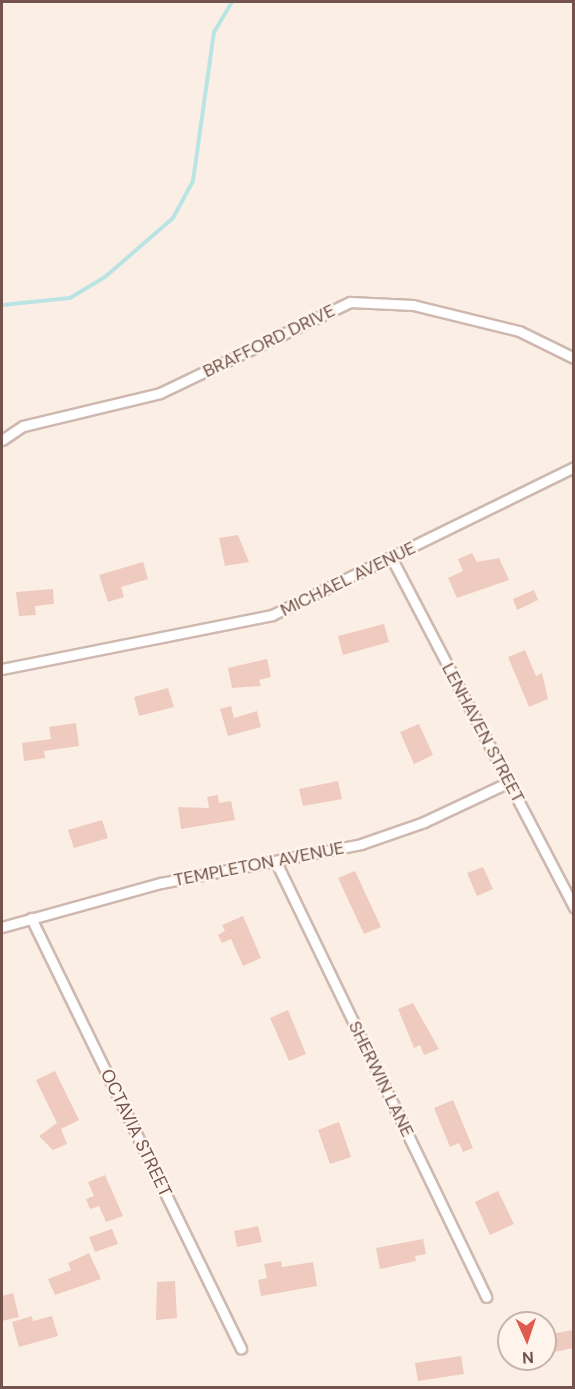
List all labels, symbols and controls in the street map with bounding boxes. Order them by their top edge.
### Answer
street label: BRAFFORD DRIVE [200,300,338,382]
street label: MICHAEL AVENUE [277,537,419,621]
street label: LENHAVEN STREET [437,659,529,807]
street label: TEMPLETON AVENUE [172,837,346,891]
street label: SHERWIN LANE [344,1018,418,1140]
street label: OCTAVIA STREET [96,1065,176,1201]
north arrow [497,1311,557,1371]
text: N [521,1347,534,1368]

